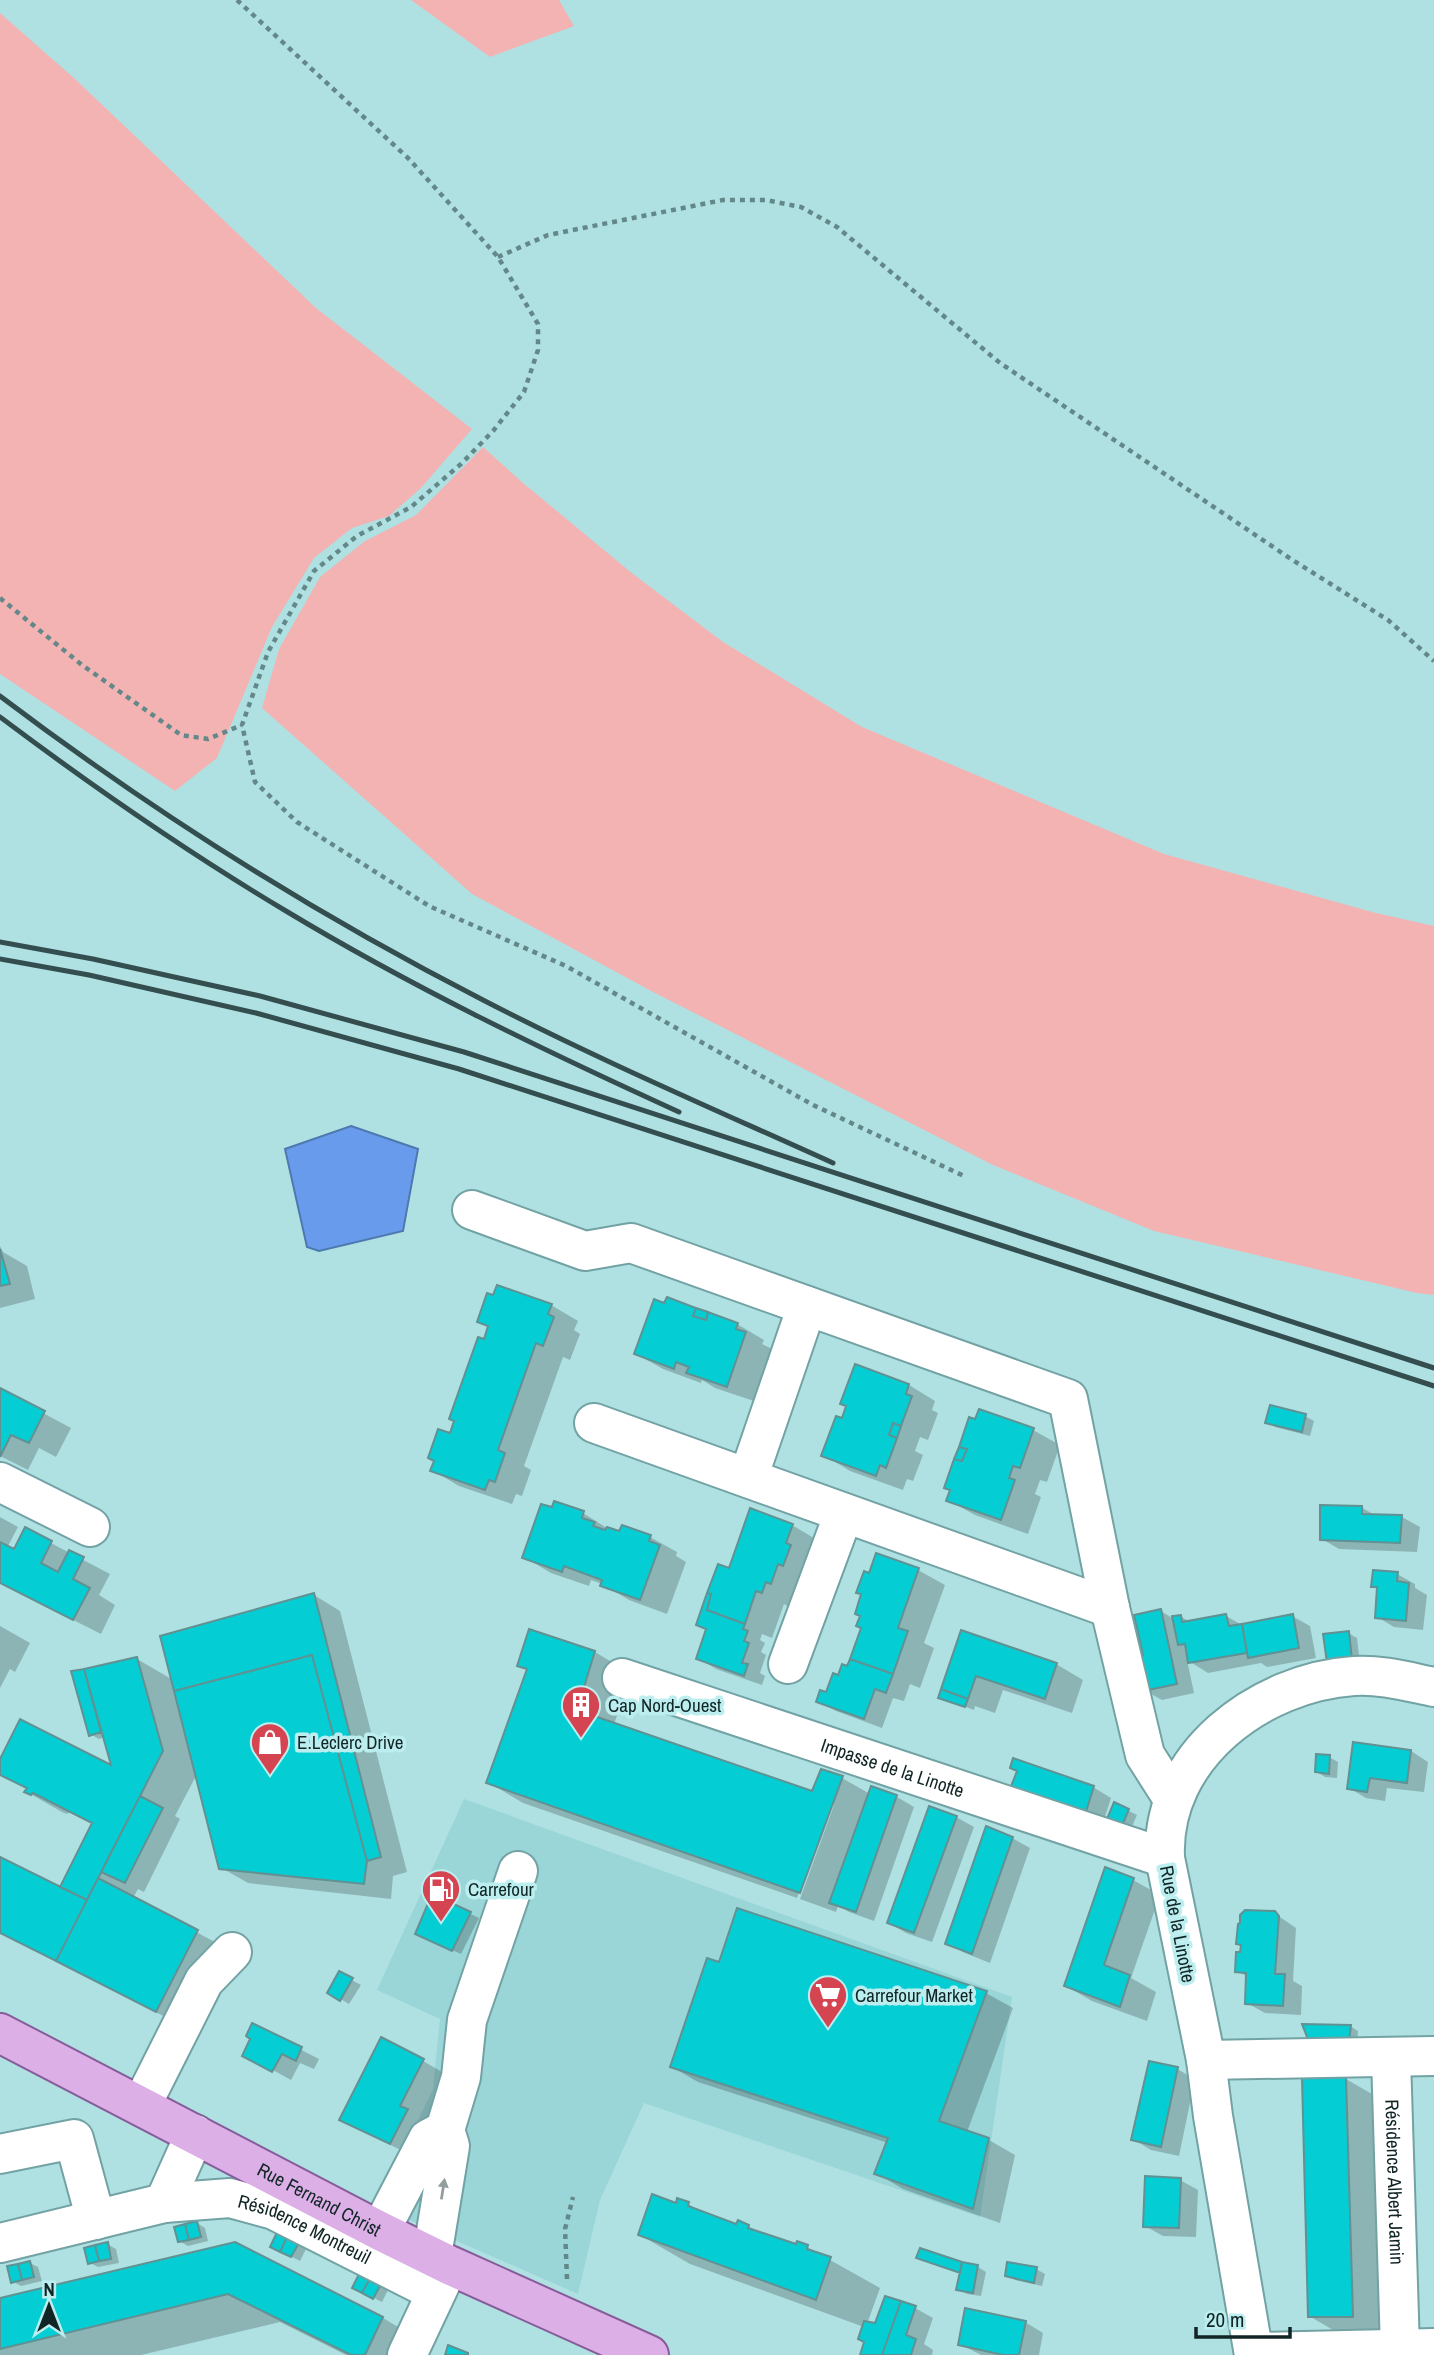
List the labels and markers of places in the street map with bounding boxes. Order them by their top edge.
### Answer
building icon: Cap Nord-Ouest [560,1684,602,1739]
place label: Cap Nord-Ouest [608,1692,722,1718]
shop icon: E.Leclerc Drive [249,1721,291,1776]
place label: E.Leclerc Drive [297,1729,404,1755]
fuel station icon: Carrefour [420,1868,462,1923]
place label: Carrefour [468,1876,535,1902]
supermarket icon: Carrefour Market [807,1974,849,2029]
place label: Carrefour Market [855,1982,973,2008]

